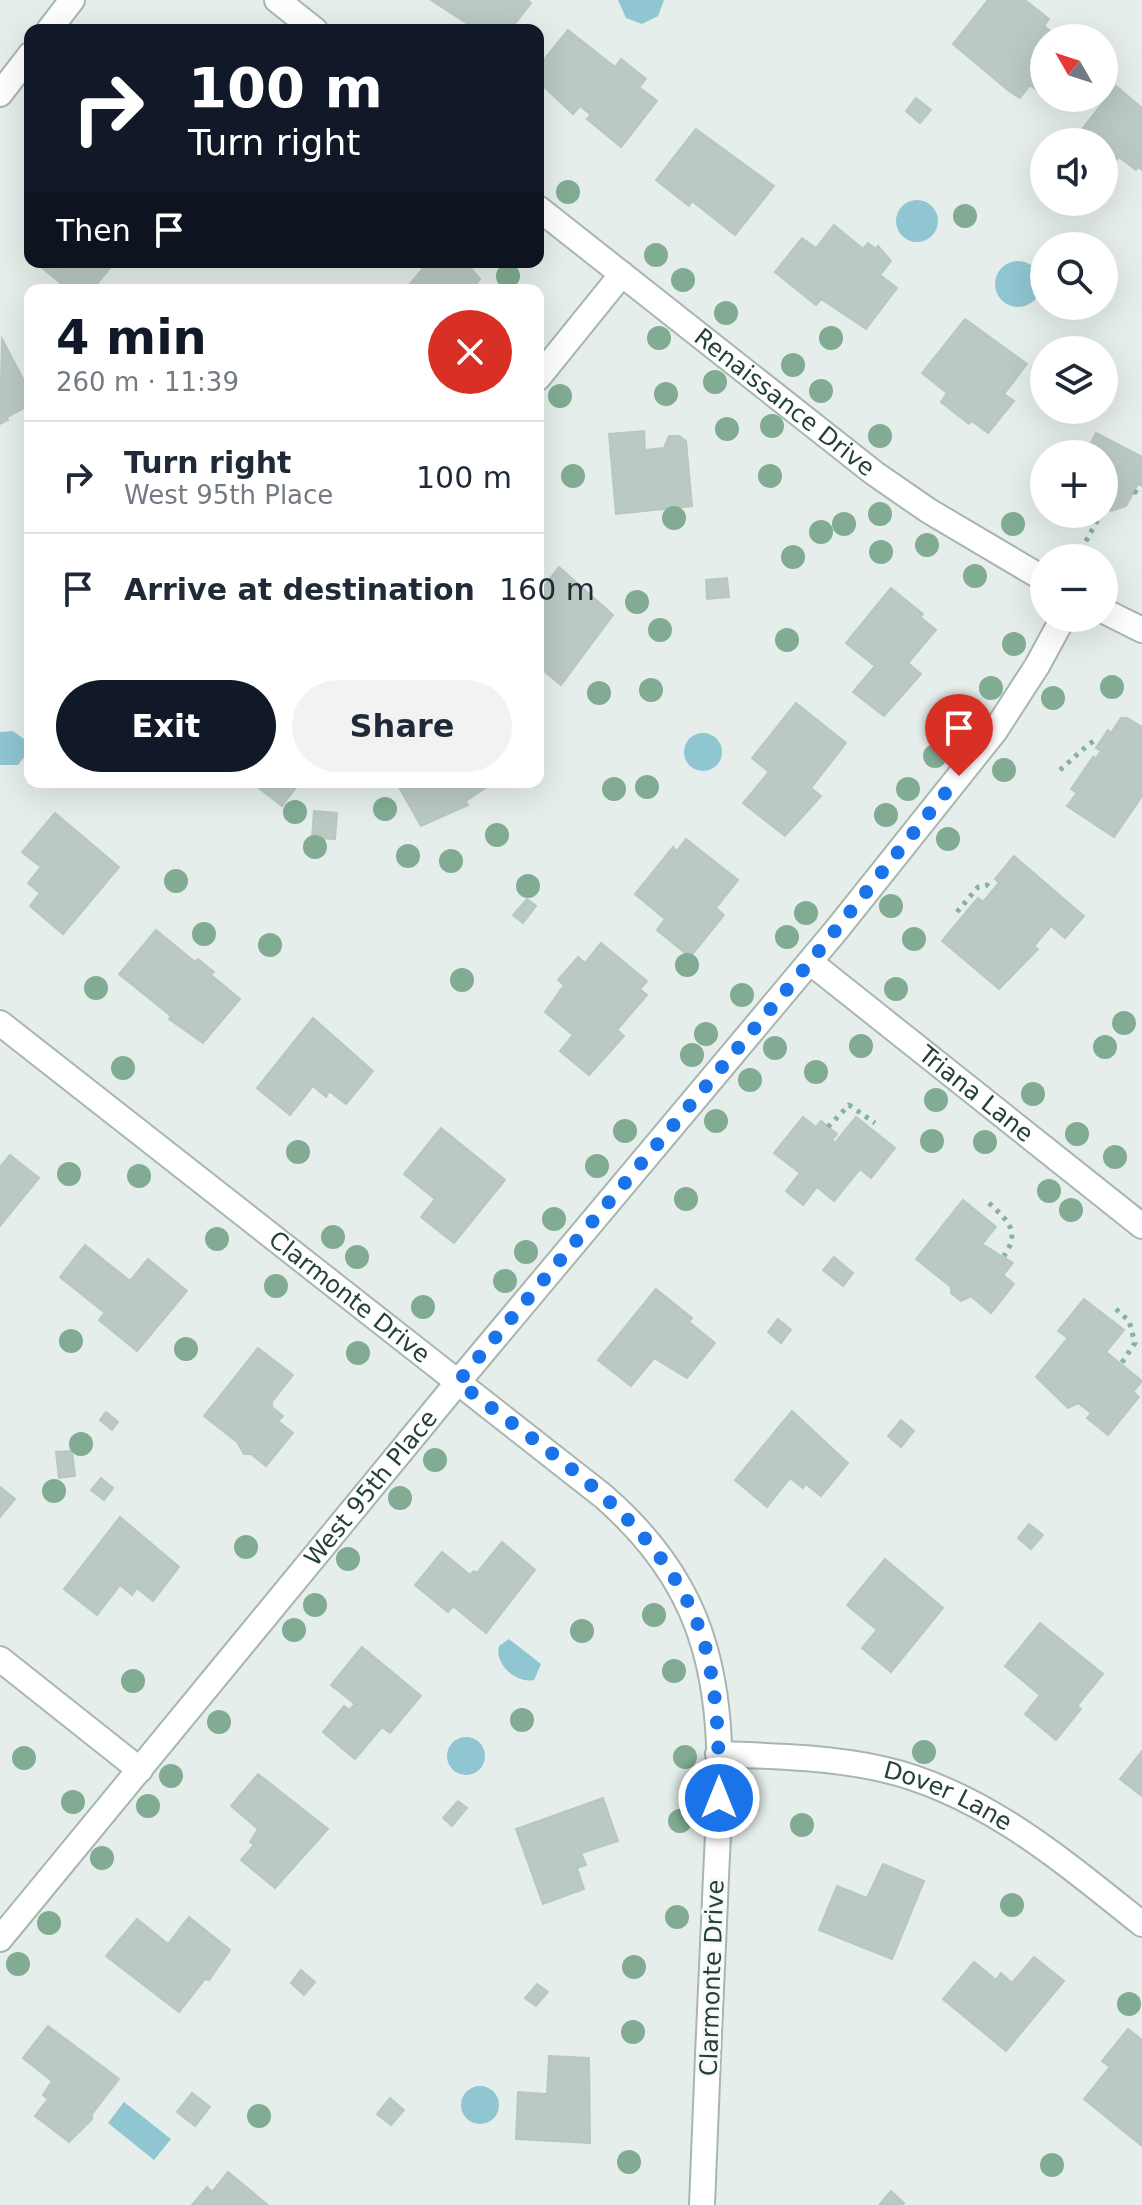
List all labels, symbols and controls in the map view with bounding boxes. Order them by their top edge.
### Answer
north arrow [1030,24,1118,112]
map controls [1030,24,1118,632]
text: 100 m [188,55,383,120]
icon: right [56,56,160,160]
text: Turn right [188,122,360,163]
button: sound [1030,128,1118,216]
icon: arrive [147,208,191,252]
text: Then [56,213,131,248]
button: search [1030,232,1118,320]
text: 4 min [56,309,207,365]
button: close [428,310,512,394]
street label: Renaissance Drive [689,323,880,482]
button: layers [1030,336,1118,424]
text: 260 m · 11:39 [56,367,239,397]
button: + [1030,440,1118,528]
text: Turn right [124,445,291,480]
icon: right [56,455,100,499]
text: 100 m [416,460,512,495]
text: West 95th Place [124,480,333,510]
button: − [1030,544,1118,632]
icon: arrive [56,567,100,611]
text: Arrive at destination [124,572,475,607]
text: 160 m [499,572,595,607]
button: Exit [56,680,276,772]
button: Share [292,680,512,772]
pin [925,694,993,776]
icon: arrive [937,706,981,750]
street label: Triana Lane [912,1039,1039,1148]
street label: Clarmonte Drive [263,1225,435,1369]
street label: West 95th Place [299,1404,443,1571]
position arrow [677,1756,761,1840]
street label: Dover Lane [881,1756,1017,1837]
street label: Clarmonte Drive [695,1879,729,2077]

